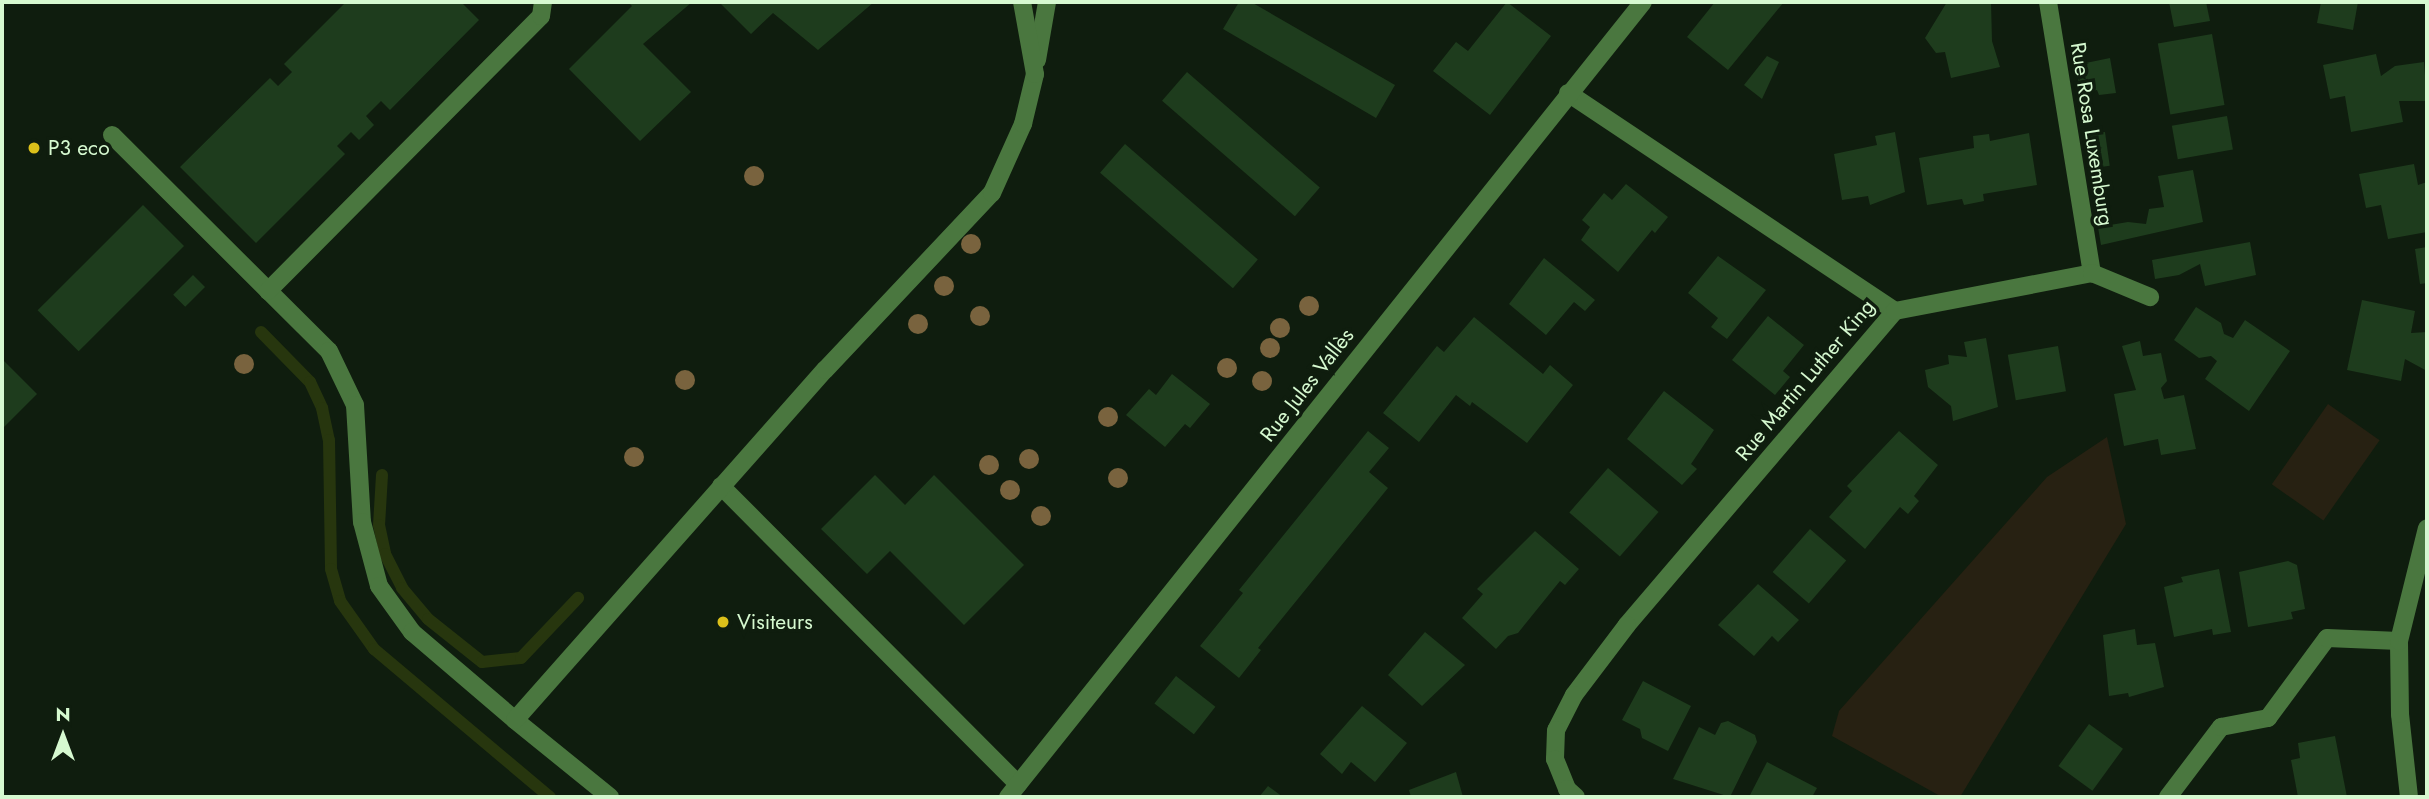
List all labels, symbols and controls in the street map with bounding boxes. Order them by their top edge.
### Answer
street label: Rue Rosa Luxemburg [2065,40,2119,228]
place label: P3 eco [48,135,110,161]
marker: P3 eco [26,140,42,156]
street label: Rue Martin Luther King [1730,294,1880,466]
street label: Rue Jules Vallès [1255,323,1359,447]
place label: Visiteurs [737,609,813,635]
marker: Visiteurs [715,614,731,630]
north arrow [28,701,98,771]
text: N [55,701,71,728]

